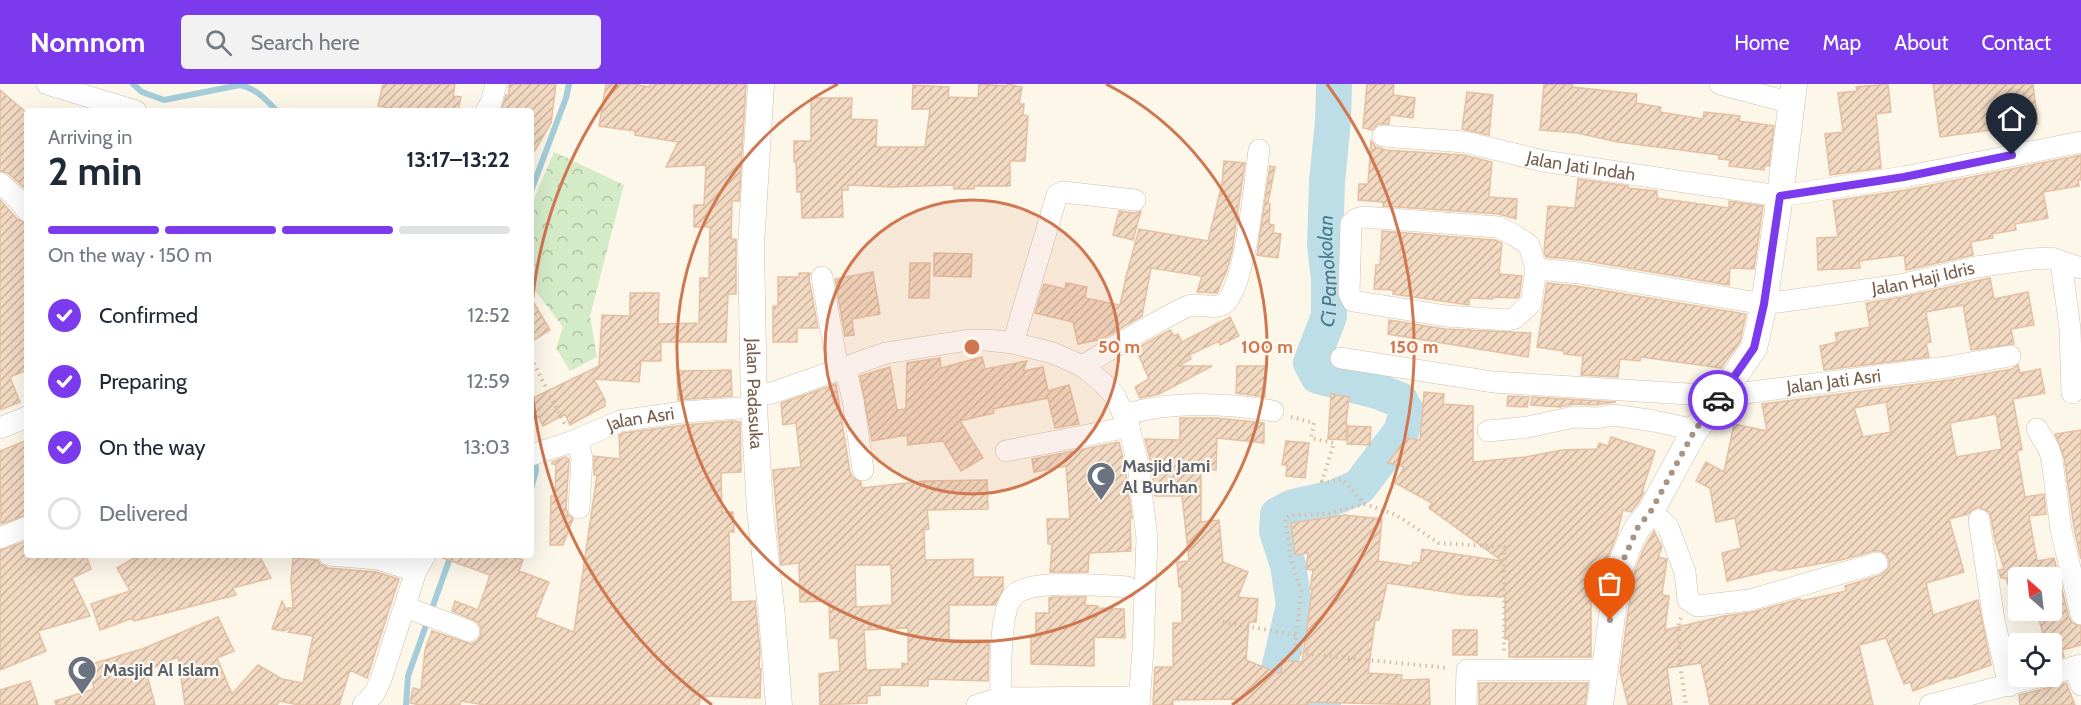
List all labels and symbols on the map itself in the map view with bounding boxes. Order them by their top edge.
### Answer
pin [1986,93,2037,155]
street label: Jalan Jati Indah [1523,146,1637,186]
water label: Ci Pamokolan [1313,215,1342,331]
street label: Jalan Haji Idris [1870,257,1977,300]
text: 50 m [1098,336,1140,358]
text: 100 m [1241,336,1293,358]
text: 150 m [1390,336,1438,358]
street label: Jalan Padasuka [742,337,767,450]
centre of rings [962,337,982,357]
street label: Jalan Jati Asri [1784,365,1882,399]
courier [1688,370,1748,430]
street label: Jalan Asri [602,402,676,437]
place label: Masjid Jami Al Burhan [1122,455,1210,498]
mosque icon: Masjid Jami Al Burhan [1085,460,1117,502]
pin [1584,558,1635,620]
north arrow [2008,567,2062,621]
mosque icon: Masjid Al Islam [66,654,98,696]
place label: Masjid Al Islam [103,659,219,681]

